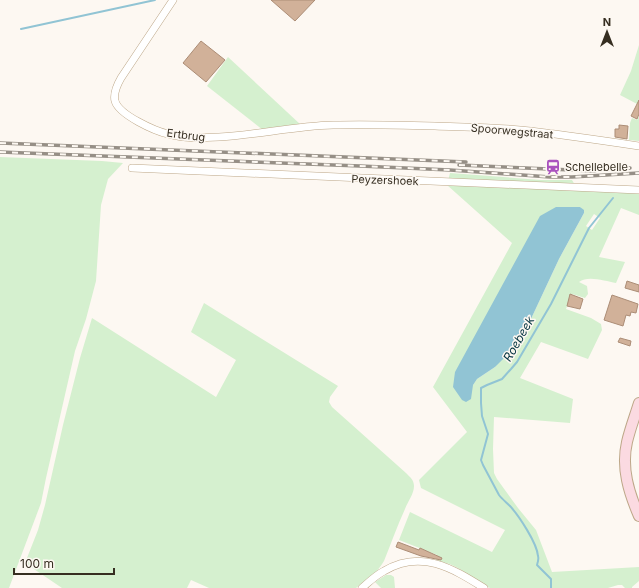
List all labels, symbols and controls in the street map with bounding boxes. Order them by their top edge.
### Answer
north arrow [587,12,627,52]
text: N [603,15,611,29]
street label: Spoorwegstraat [470,120,554,142]
street label: Ertbrug [166,126,206,144]
station icon: Schellebelle [544,158,562,176]
place label: Schellebelle [565,160,628,174]
street label: Peyzershoek [351,172,419,188]
water label: Roebeek [500,313,538,364]
scale bar [14,550,114,576]
text: 100 m [20,556,54,571]

